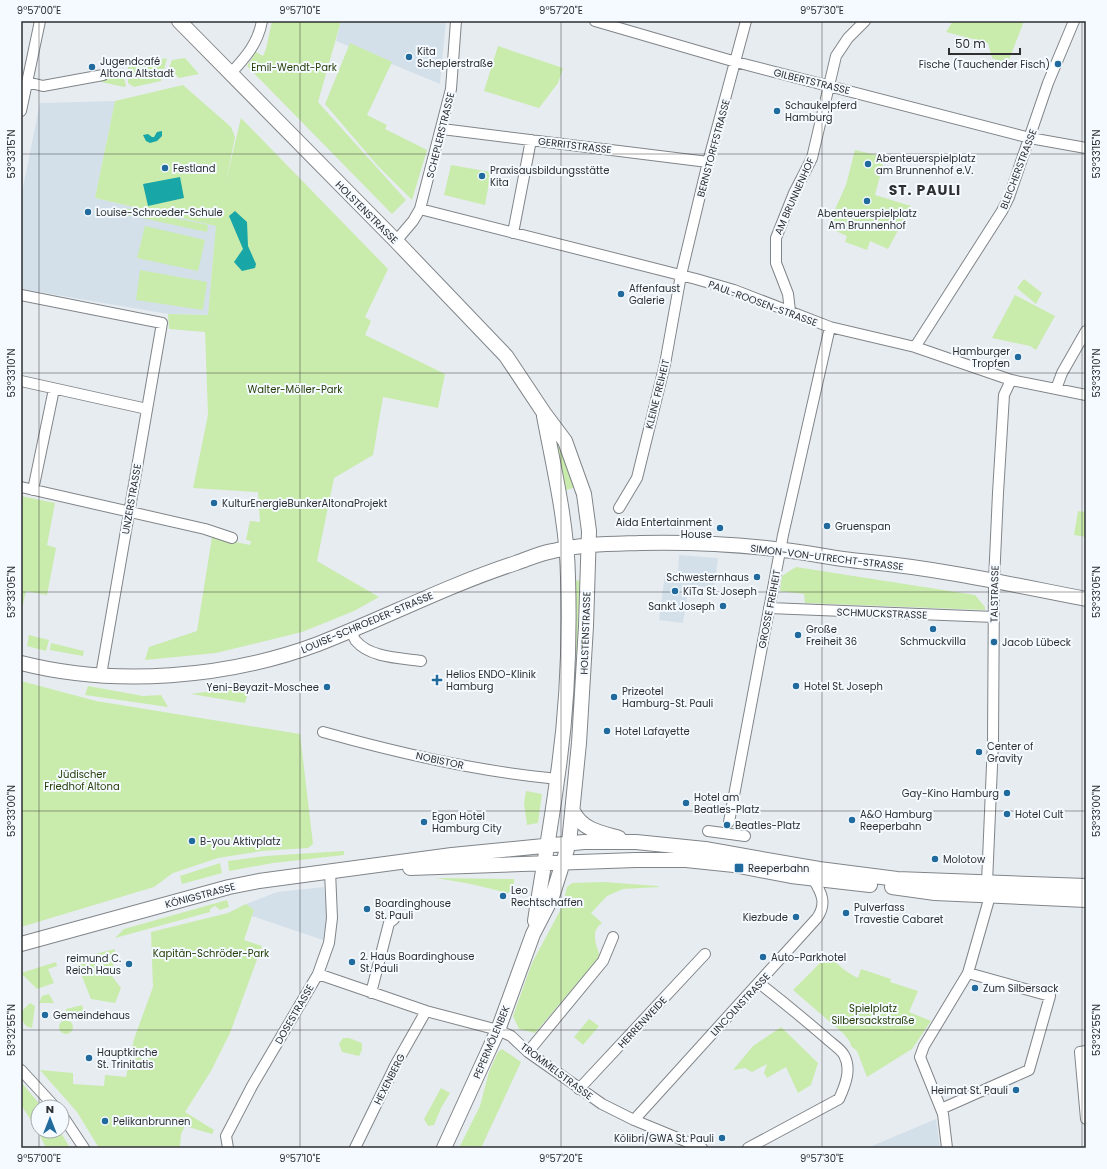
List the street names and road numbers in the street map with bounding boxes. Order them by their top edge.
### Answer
street label: GILBERTSTRASSE [772,65,852,98]
street label: SCHEPLERSTRASSE [423,91,458,180]
street label: BERNSTORFFSTRASSE [693,98,734,199]
street label: BLEICHERSTRASSE [996,127,1041,211]
street label: GERRITSTRASSE [537,134,613,157]
street label: AM BRUNNENHOF [771,155,818,237]
street label: HOLSTENSTRASSE [332,178,401,247]
street label: PAUL-ROOSEN-STRASSE [706,277,820,330]
street label: KLEINE FREIHEIT [642,357,674,431]
street label: UNZERSTRASSE [118,463,145,536]
street label: SIMON-VON-UTRECHT-STRASSE [749,541,904,574]
street label: TALSTRASSE [986,565,1003,623]
street label: GROSSE FREIHEIT [755,568,785,650]
street label: LOUISE-SCHROEDER-STRASSE [299,588,436,657]
street label: HOLSTENSTRASSE [577,591,594,675]
street label: SCHMUCKSTRASSE [836,604,927,623]
street label: NOBISTOR [415,748,465,773]
street label: KÖNIGSTRASSE [163,879,237,912]
street label: LINCOLNSTRASSE [707,969,774,1039]
street label: DOSESTRASSE [271,982,318,1047]
street label: HERRENWEIDE [614,993,670,1052]
street label: PEPERMÖLENBEK [469,1003,514,1081]
street label: TROMMELSTRASSE [517,1039,596,1104]
street label: HEXENBERG [370,1051,409,1107]

